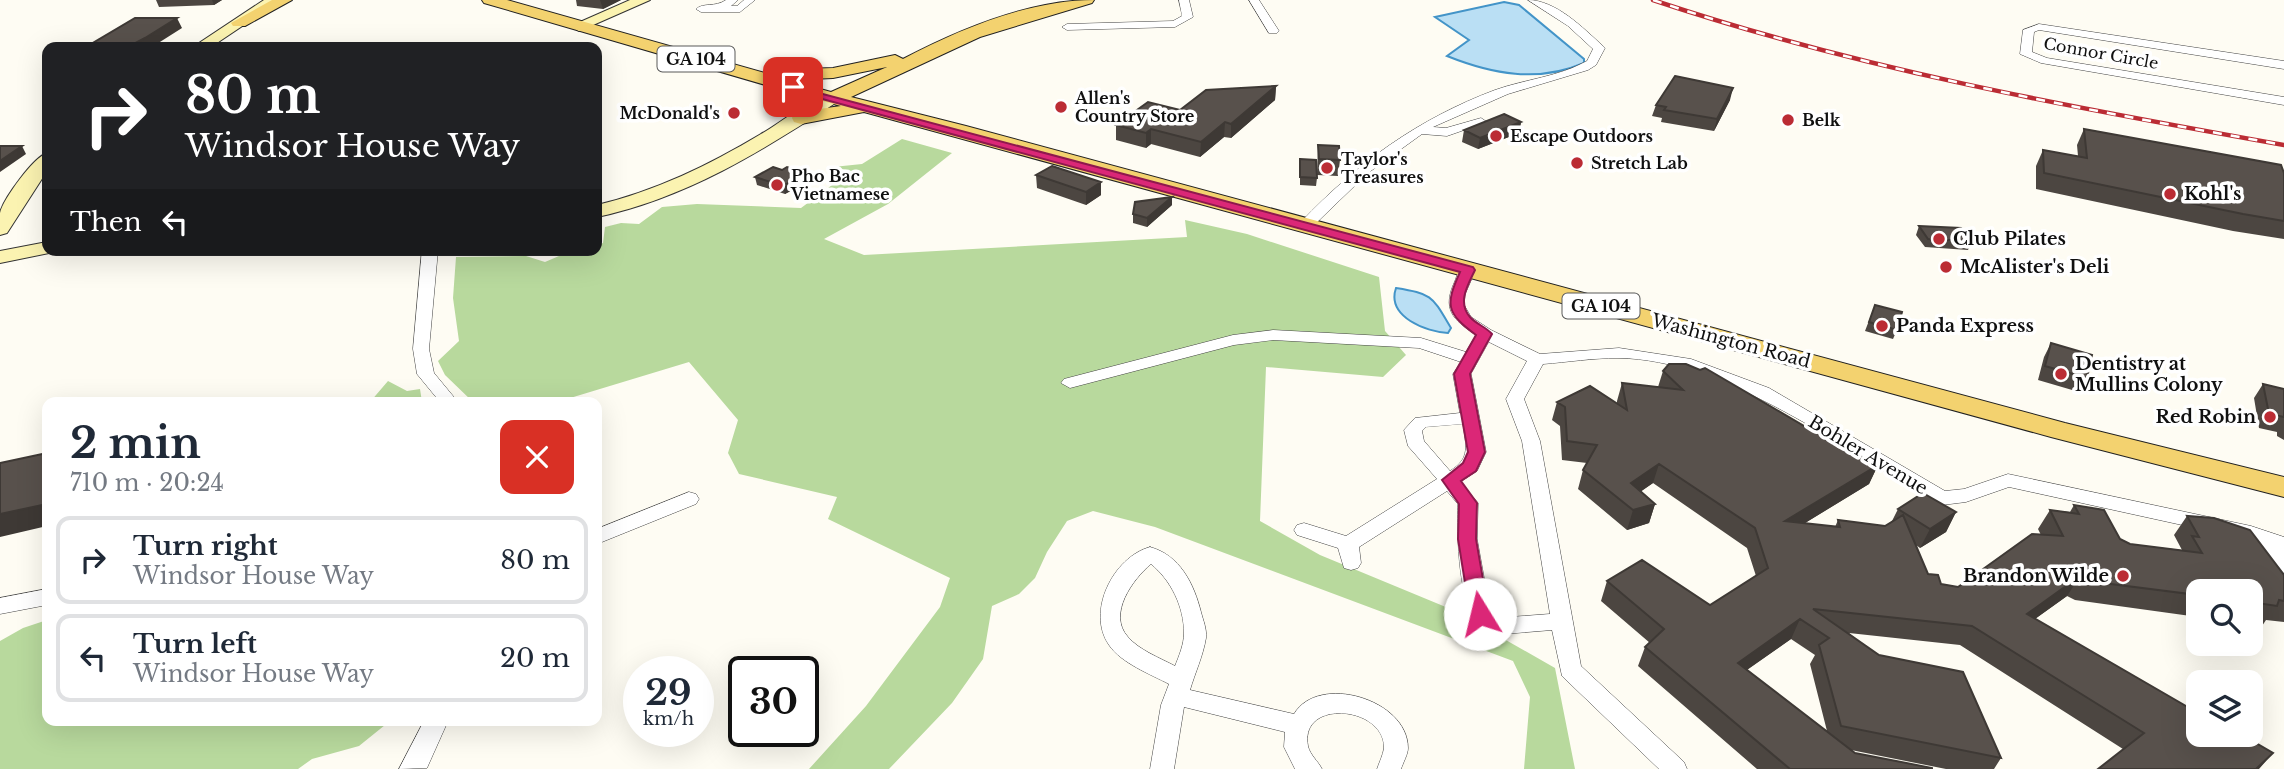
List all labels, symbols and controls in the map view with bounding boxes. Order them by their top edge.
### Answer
street label: Connor Circle [2042,33,2160,73]
road number: GA 104 [658,46,734,72]
pin [763,57,823,117]
text: 80 m [185,65,320,126]
icon: arrive [774,68,812,106]
icon: right [70,70,161,161]
place label: Allen's Country Store [1074,88,1194,126]
marker: Allen's Country Store [1053,99,1069,115]
place label: McDonald's [619,103,720,123]
marker: McDonald's [726,105,742,121]
place label: Belk [1802,110,1841,130]
marker: Belk [1780,112,1796,128]
text: Windsor House Way [185,126,520,166]
place label: Escape Outdoors [1510,126,1653,146]
marker: Escape Outdoors [1488,128,1504,144]
place label: Taylor's Treasures [1341,149,1424,187]
place label: Stretch Lab [1591,153,1688,173]
marker: Stretch Lab [1569,155,1585,171]
marker: Taylor's Treasures [1319,160,1335,176]
place label: Pho Bac Vietnamese [790,166,890,204]
marker: Pho Bac Vietnamese [769,177,785,193]
place label: Kohl's [2184,183,2241,205]
marker: Kohl's [2162,186,2178,202]
icon: left [156,203,194,241]
text: Then [70,206,142,238]
place label: Club Pilates [1953,228,2066,250]
marker: Club Pilates [1931,231,1947,247]
place label: McAlister's Deli [1960,256,2110,278]
marker: McAlister's Deli [1938,259,1954,275]
road number: GA 104 [1562,294,1640,318]
street label: Washington Road [1648,309,1813,373]
place label: Panda Express [1896,315,2034,337]
marker: Panda Express [1874,318,1890,334]
place label: Dentistry at Mullins Colony [2075,353,2223,396]
marker: Dentistry at Mullins Colony [2053,366,2069,382]
place label: Red Robin [2156,406,2256,428]
marker: Red Robin [2262,409,2278,425]
street label: Bohler Avenue [1804,411,1932,499]
text: 2 min [70,417,201,469]
button: close [500,420,574,494]
text: 710 m · 20:24 [70,469,224,497]
text: Turn right [133,530,278,562]
icon: right [74,541,112,579]
text: 80 m [500,544,570,576]
text: Windsor House Way [133,562,374,590]
place label: Brandon Wilde [1963,565,2109,587]
marker: Brandon Wilde [2115,568,2131,584]
position arrow [1443,577,1517,651]
map controls [2186,579,2263,747]
button: search [2186,579,2263,656]
text: Turn left [133,628,257,660]
icon: left [74,639,112,677]
text: 20 m [500,642,570,674]
speed limit sign: 30 [728,656,819,747]
text: Windsor House Way [133,660,374,688]
button: layers [2186,670,2263,747]
text: 29 [645,671,692,714]
text: km/h [643,708,694,730]

